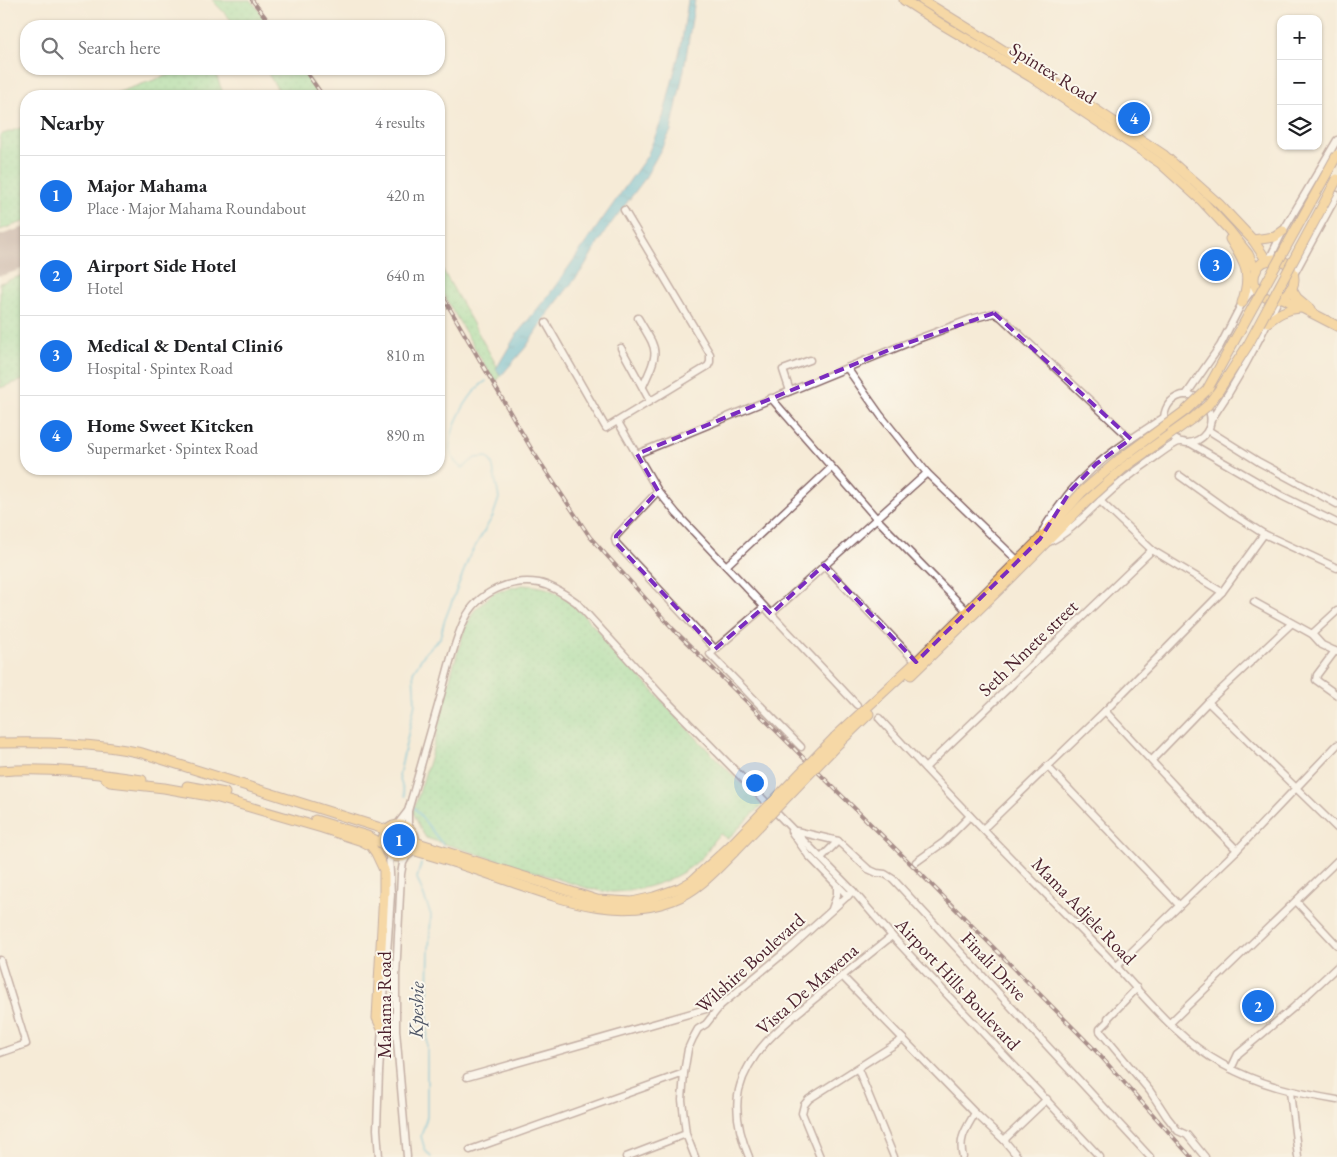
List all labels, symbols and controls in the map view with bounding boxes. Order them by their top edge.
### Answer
map controls [1277,15,1322,150]
button: + [1277,15,1322,60]
search box [20,20,445,75]
icon: search [38,34,66,62]
text: Search here [78,35,160,60]
street label: Spintex Road [1005,36,1102,110]
button: − [1277,60,1322,105]
pin: 4 [1118,99,1150,137]
button: layers [1277,105,1322,150]
text: Nearby [40,109,104,136]
text: 4 results [375,112,425,133]
text: Major Mahama [87,173,207,198]
text: 1 [52,185,60,206]
text: 420 m [386,185,425,206]
text: Place · Major Mahama Roundabout [87,198,306,219]
pin: 3 [1200,246,1232,284]
text: Airport Side Hotel [87,253,236,278]
text: 2 [52,265,60,286]
text: 640 m [386,265,425,286]
text: Hotel [87,278,123,299]
text: Medical & Dental Clini6 [87,333,283,358]
text: 3 [52,345,60,366]
text: 810 m [386,345,425,366]
text: Hospital · Spintex Road [87,358,233,379]
text: Home Sweet Kitcken [87,413,254,438]
text: 4 [52,425,60,446]
text: 890 m [386,425,425,446]
text: Supermarket · Spintex Road [87,438,258,459]
street label: Seth Nmete street [973,594,1083,702]
your location [742,770,768,796]
pin: 1 [383,821,415,859]
street label: Mama Adjele Road [1026,852,1142,970]
street label: Wilshire Boulevard [690,907,810,1019]
street label: Airport Hills Boulevard [889,912,1026,1056]
street label: Finali Drive [956,926,1032,1006]
street label: Vista De Mawena [751,937,864,1040]
street label: Mahama Road [372,951,397,1059]
water label: Kpeshie [402,981,429,1040]
pin: 2 [1242,987,1274,1025]

